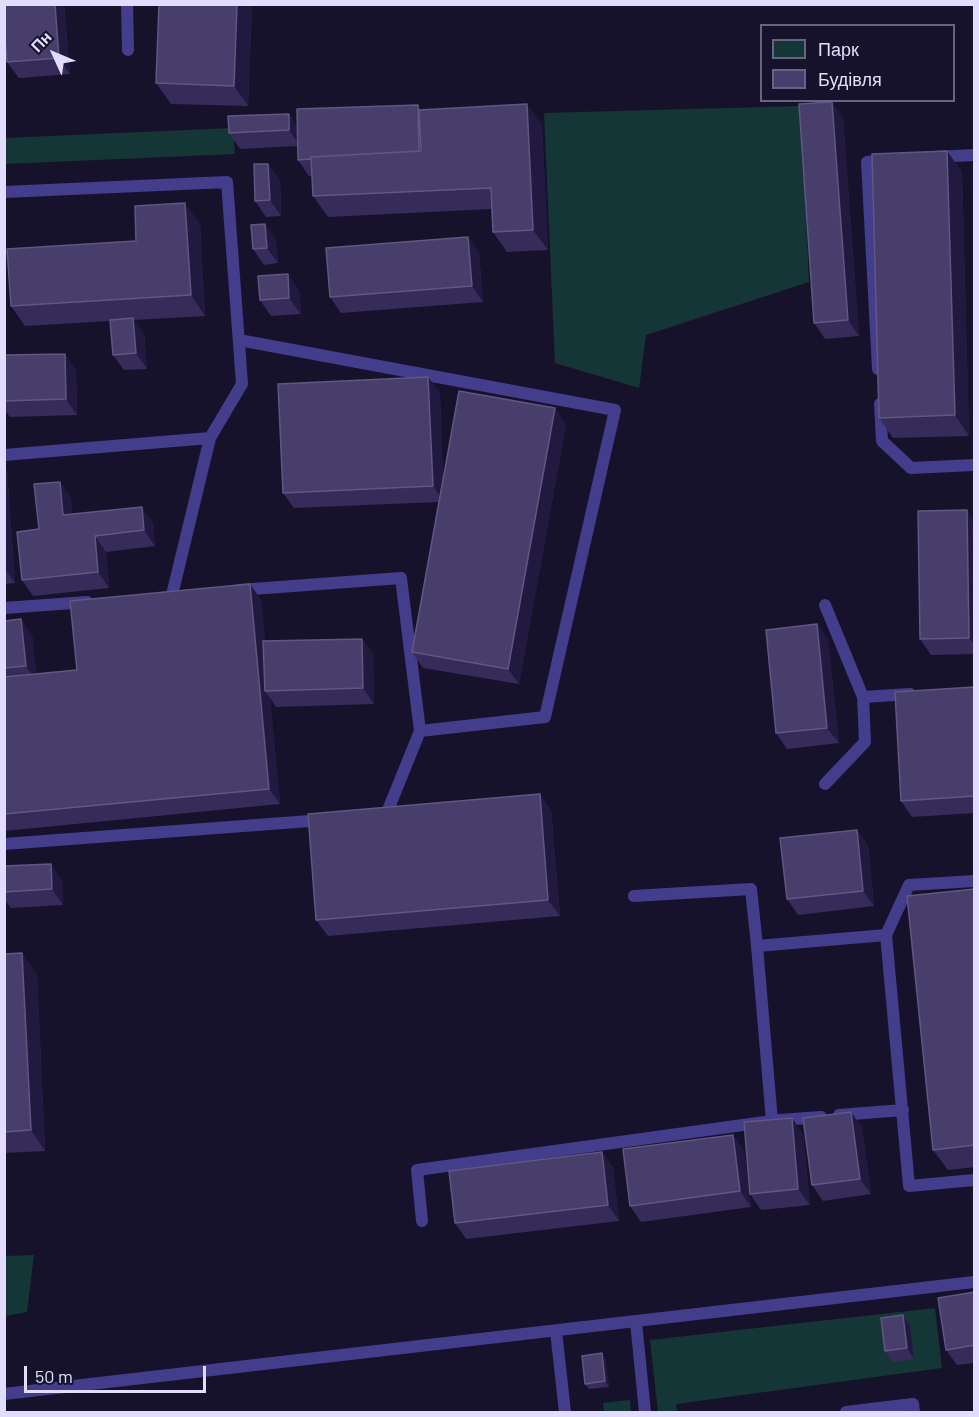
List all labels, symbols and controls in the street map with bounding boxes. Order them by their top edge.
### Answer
north arrow [24,24,84,84]
legend [760,24,955,102]
text: Пн [26,27,55,55]
text: Парк [818,38,859,60]
text: Будівля [818,68,882,90]
scale bar [27,1354,208,1392]
text: 50 m [35,1365,73,1387]

